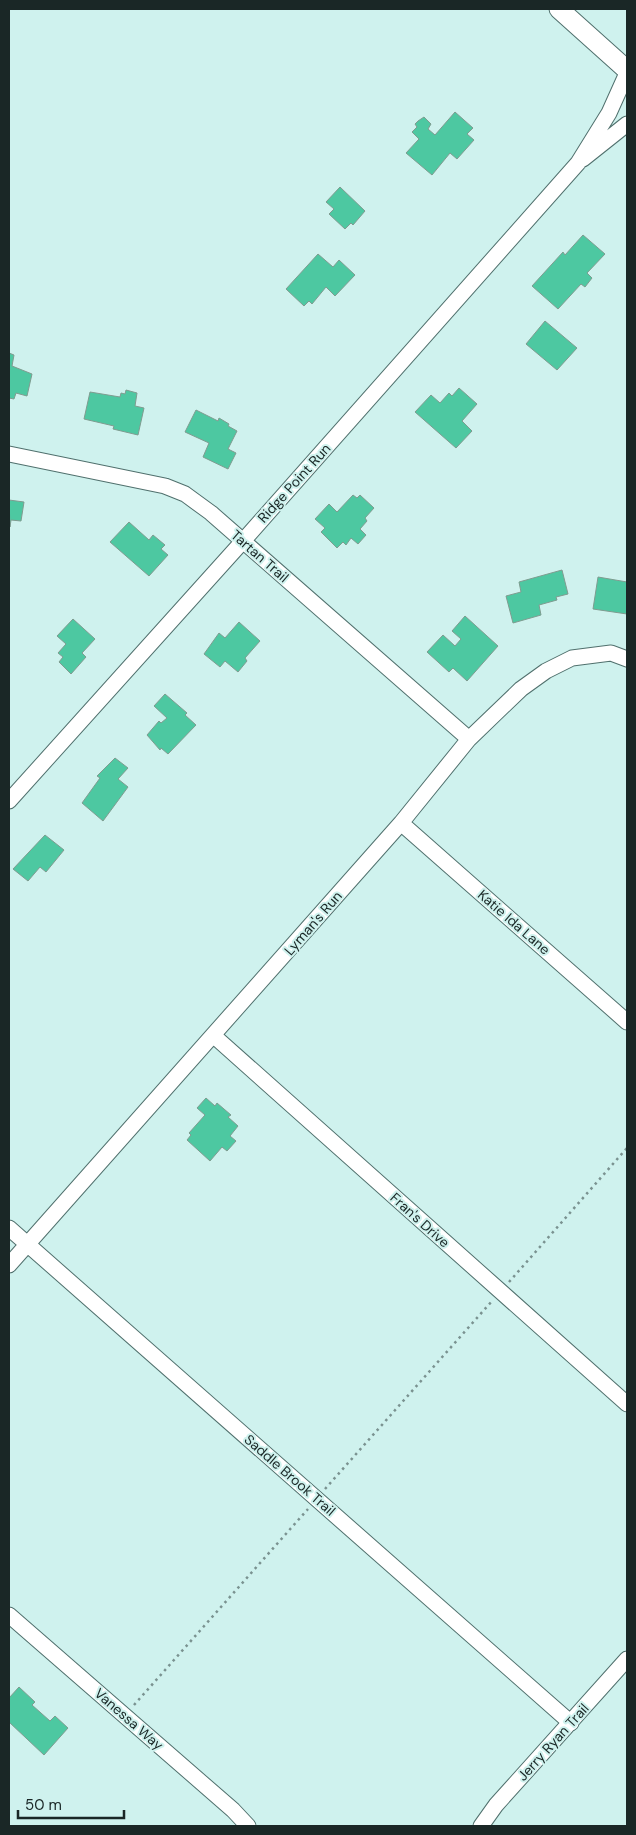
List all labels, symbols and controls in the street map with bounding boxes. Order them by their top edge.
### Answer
street label: Ridge Point Run [254,440,334,526]
street label: Tartan Trail [227,526,293,586]
street label: Katie Ida Lane [474,886,554,958]
street label: Lyman's Run [280,887,346,959]
street label: Fran's Drive [387,1189,453,1251]
street label: Saddle Brook Trail [241,1430,339,1520]
street label: Vanessa Way [91,1684,167,1754]
street label: Jerry Ryan Trail [513,1699,593,1785]
scale bar [18,1788,124,1820]
text: 50 m [25,1795,62,1815]

